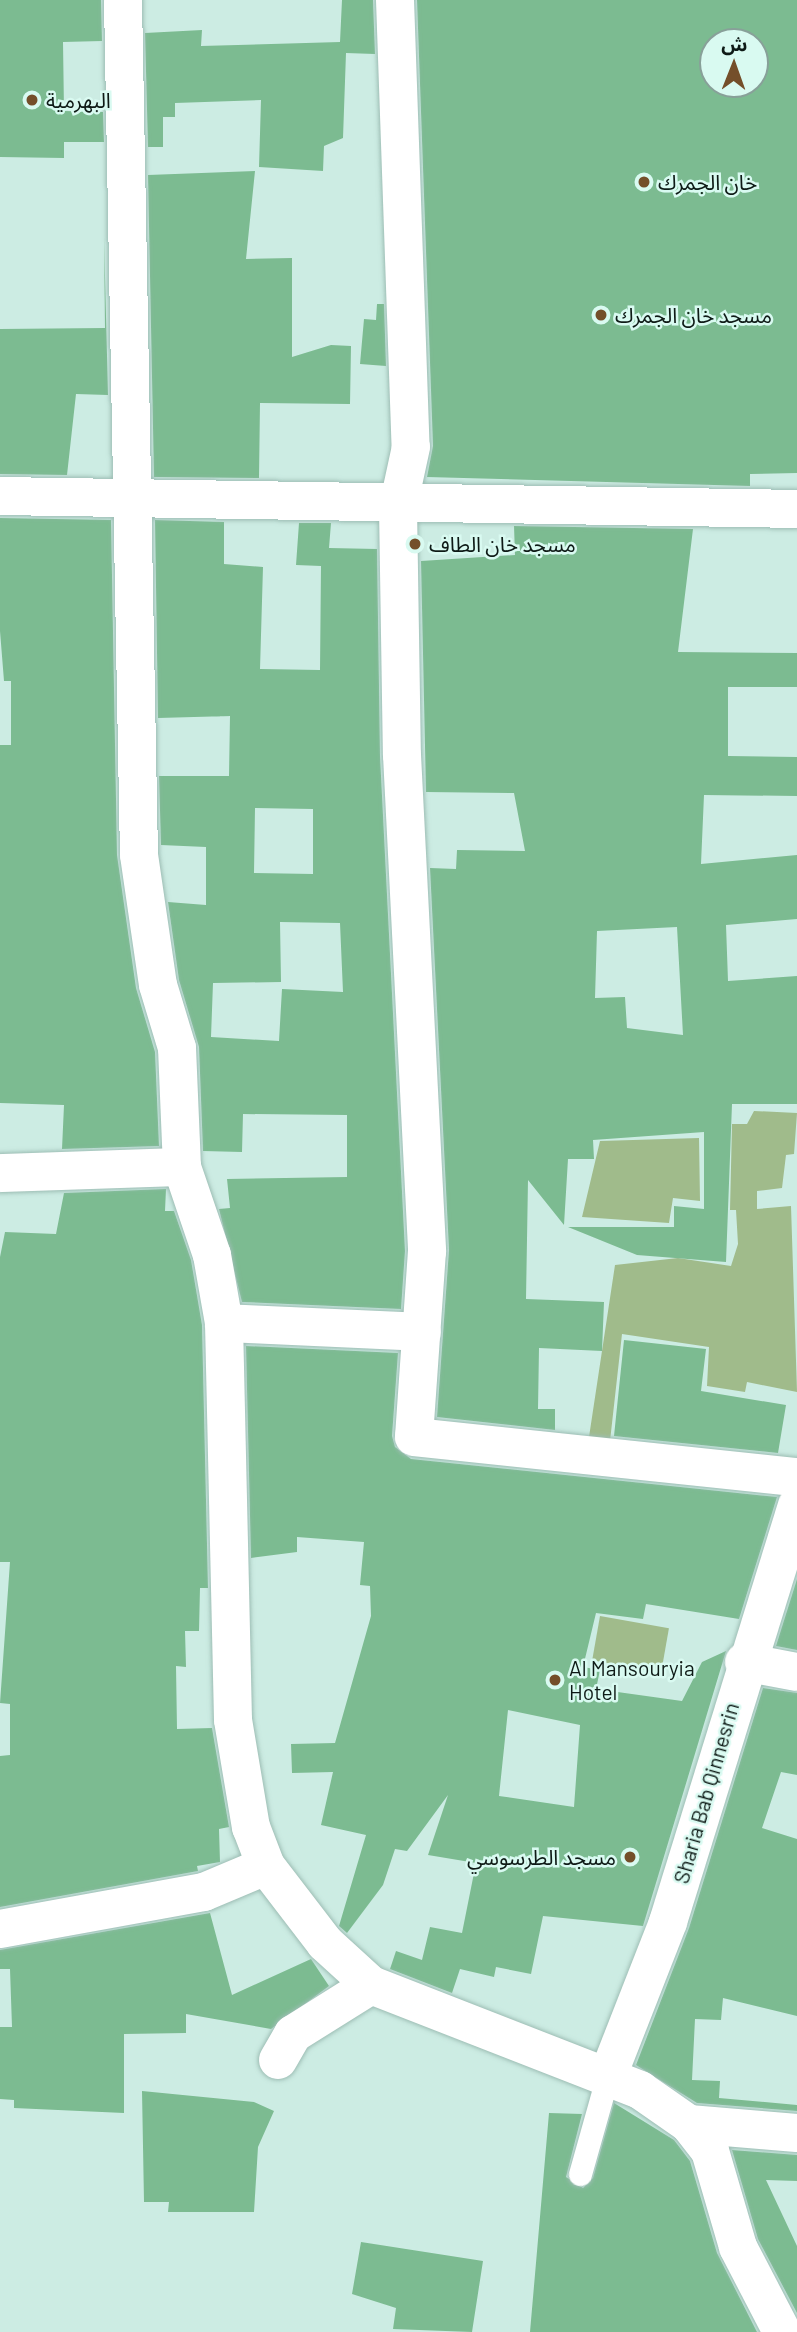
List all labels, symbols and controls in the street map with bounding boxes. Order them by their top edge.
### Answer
north arrow [699,28,769,98]
text: ش [721,32,748,55]
place label: البهرمية [46,87,111,113]
marker: البهرمية [24,92,40,108]
place label: خان الجمرك [658,169,757,195]
marker: خان الجمرك [636,174,652,190]
place label: مسجد خان الجمرك [615,302,772,328]
marker: مسجد خان الجمرك [593,307,609,323]
place label: مسجد خان الطاف [429,531,576,557]
marker: مسجد خان الطاف [407,536,423,552]
place label: Al Mansouryia Hotel [569,1655,695,1705]
marker: Al Mansouryia Hotel [547,1672,563,1688]
street label: Sharia Bab Qinnesrin [668,1700,744,1886]
place label: مسجد الطرسوسي [467,1844,616,1870]
marker: مسجد الطرسوسي [622,1849,638,1865]

